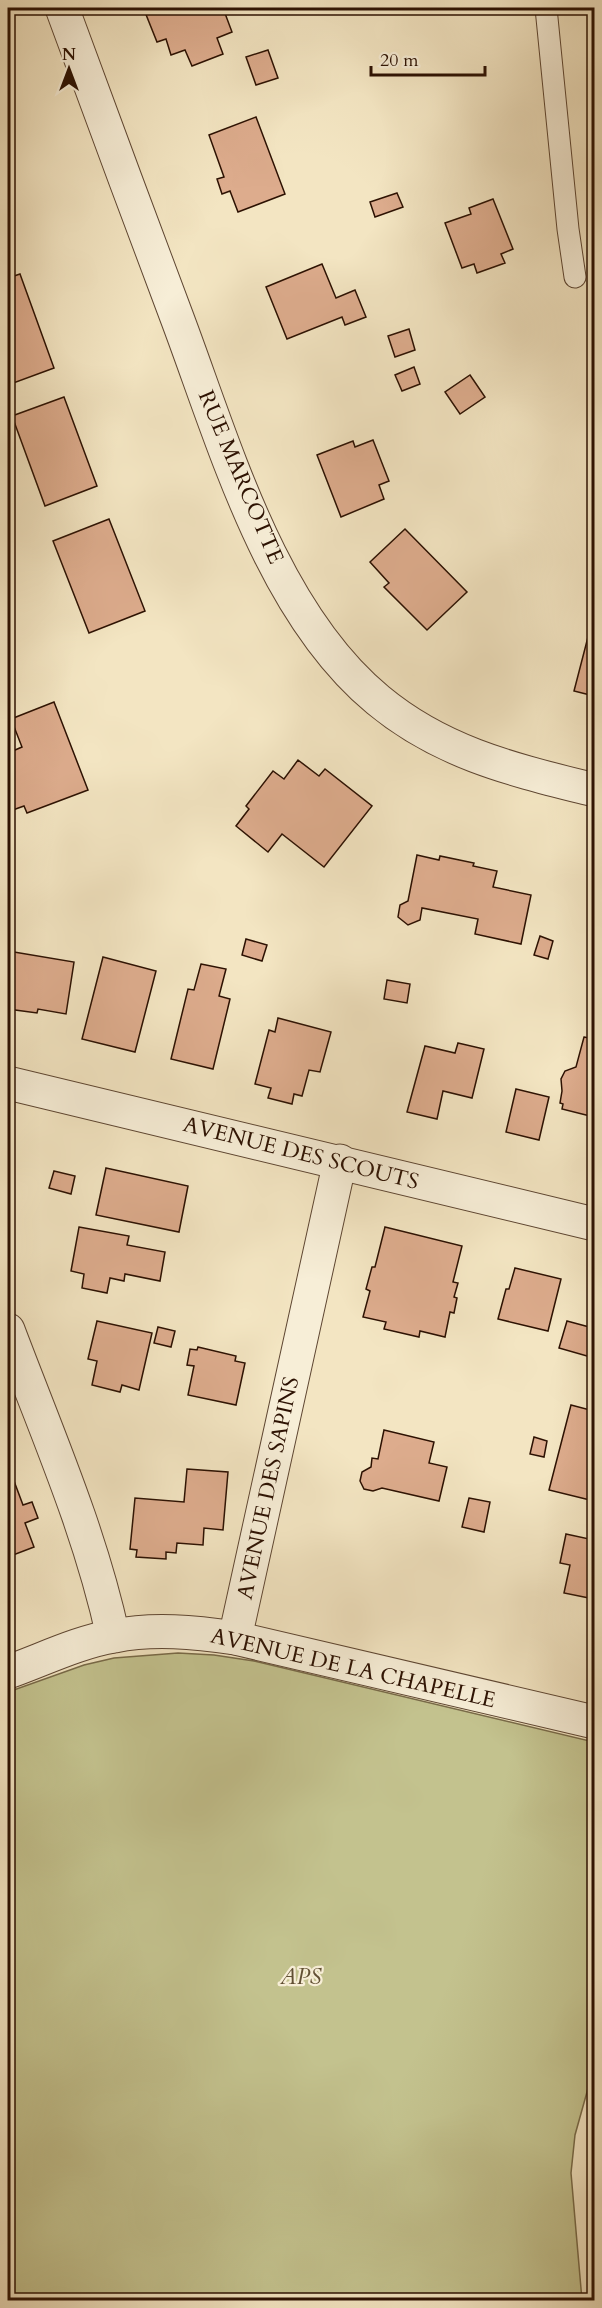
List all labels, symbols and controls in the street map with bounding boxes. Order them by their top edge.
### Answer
north arrow [39,39,99,99]
scale bar [371,39,485,77]
text: N [62,44,76,66]
text: 20 m [380,48,419,73]
street label: RUE MARCOTTE [191,386,291,568]
street label: AVENUE DES SCOUTS [180,1109,422,1197]
street label: AVENUE DES SAPINS [230,1374,306,1602]
street label: AVENUE DE LA CHAPELLE [208,1621,498,1715]
park label: APS [279,1962,322,1992]

